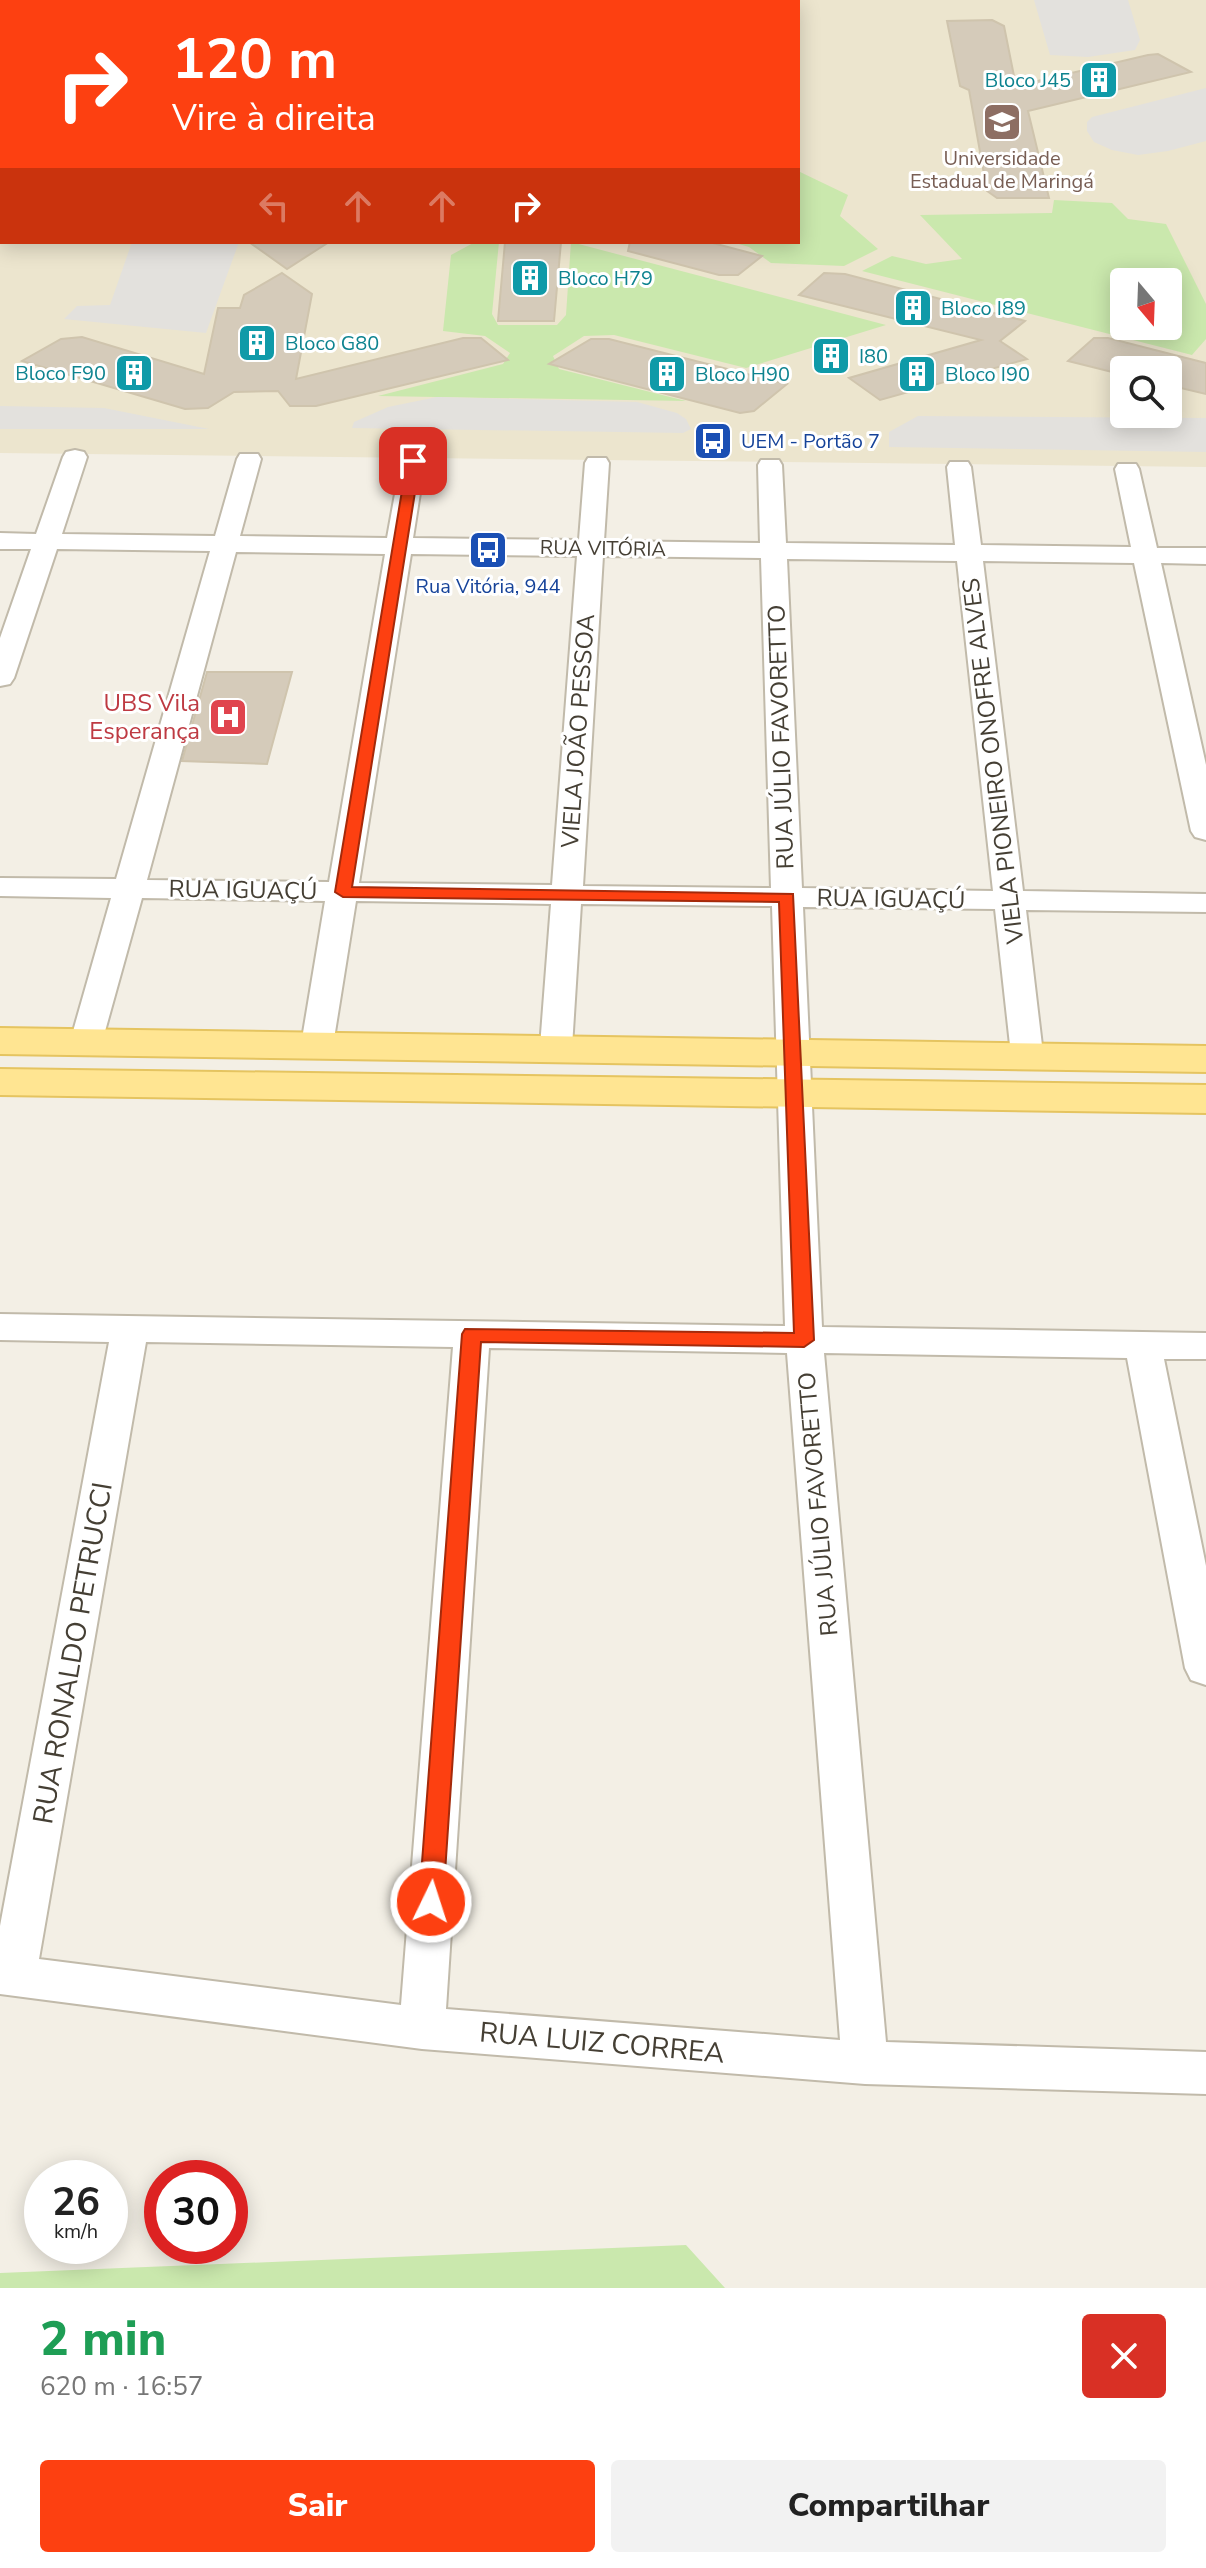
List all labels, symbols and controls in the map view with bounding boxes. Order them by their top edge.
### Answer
text: 120 m [172,21,337,98]
icon: right [40,32,144,136]
building icon: Bloco J45 [1078,59,1120,101]
place label: Bloco J45 [985,67,1071,94]
text: Vire à direita [172,94,376,143]
school or university icon: Universidade Estadual de Maringá [981,101,1023,143]
place label: Universidade Estadual de Maringá [910,145,1094,195]
icon: left [252,184,296,228]
icon: ahead [336,184,380,228]
icon: ahead [420,184,464,228]
icon: right [504,184,548,228]
building icon: Bloco H79 [509,257,551,299]
place label: Bloco H79 [558,265,653,292]
north arrow [1110,268,1182,340]
map controls [1110,268,1182,428]
building icon: Bloco I89 [892,287,934,329]
place label: Bloco I89 [941,295,1026,322]
building icon: Bloco G80 [236,322,278,364]
place label: Bloco G80 [285,330,379,357]
building icon: I80 [810,335,852,377]
place label: I80 [859,343,888,370]
building icon: Bloco F90 [113,352,155,394]
building icon: Bloco H90 [646,353,688,395]
building icon: Bloco I90 [896,353,938,395]
button: search [1110,356,1182,428]
place label: Bloco F90 [15,360,106,387]
place label: Bloco H90 [695,361,790,388]
place label: Bloco I90 [945,361,1030,388]
bus stop icon: UEM - Portão 7 [692,420,734,462]
pin [379,427,447,495]
place label: UEM - Portão 7 [741,428,880,455]
icon: arrive [391,439,435,483]
bus stop icon: Rua Vitória, 944 [467,529,509,571]
street label: RUA VITÓRIA [540,534,667,563]
place label: Rua Vitória, 944 [416,573,560,600]
street label: VIELA PIONEIRO ONOFRE ALVES [955,576,1031,947]
street label: RUA JÚLIO FAVORETTO [760,604,802,870]
street label: VIELA JOÃO PESSOA [554,612,602,850]
place label: UBS Vila Esperança [89,687,200,747]
hospital icon: UBS Vila Esperança [207,696,249,738]
street label: RUA IGUAÇÚ [168,873,318,907]
street label: RUA IGUAÇÚ [816,882,966,916]
street label: RUA JÚLIO FAVORETTO [791,1371,845,1637]
street label: RUA RONALDO PETRUCCI [24,1479,122,1827]
position arrow [389,1860,473,1944]
street label: RUA LUIZ CORREA [478,2013,726,2073]
speed limit sign: 30 [144,2160,248,2264]
text: 26 [52,2175,100,2229]
text: km/h [54,2218,98,2245]
text: 2 min [40,2306,166,2372]
button: close [1082,2314,1166,2398]
text: 620 m · 16:57 [40,2369,203,2404]
button: Sair [40,2460,595,2552]
button: Compartilhar [611,2460,1166,2552]

